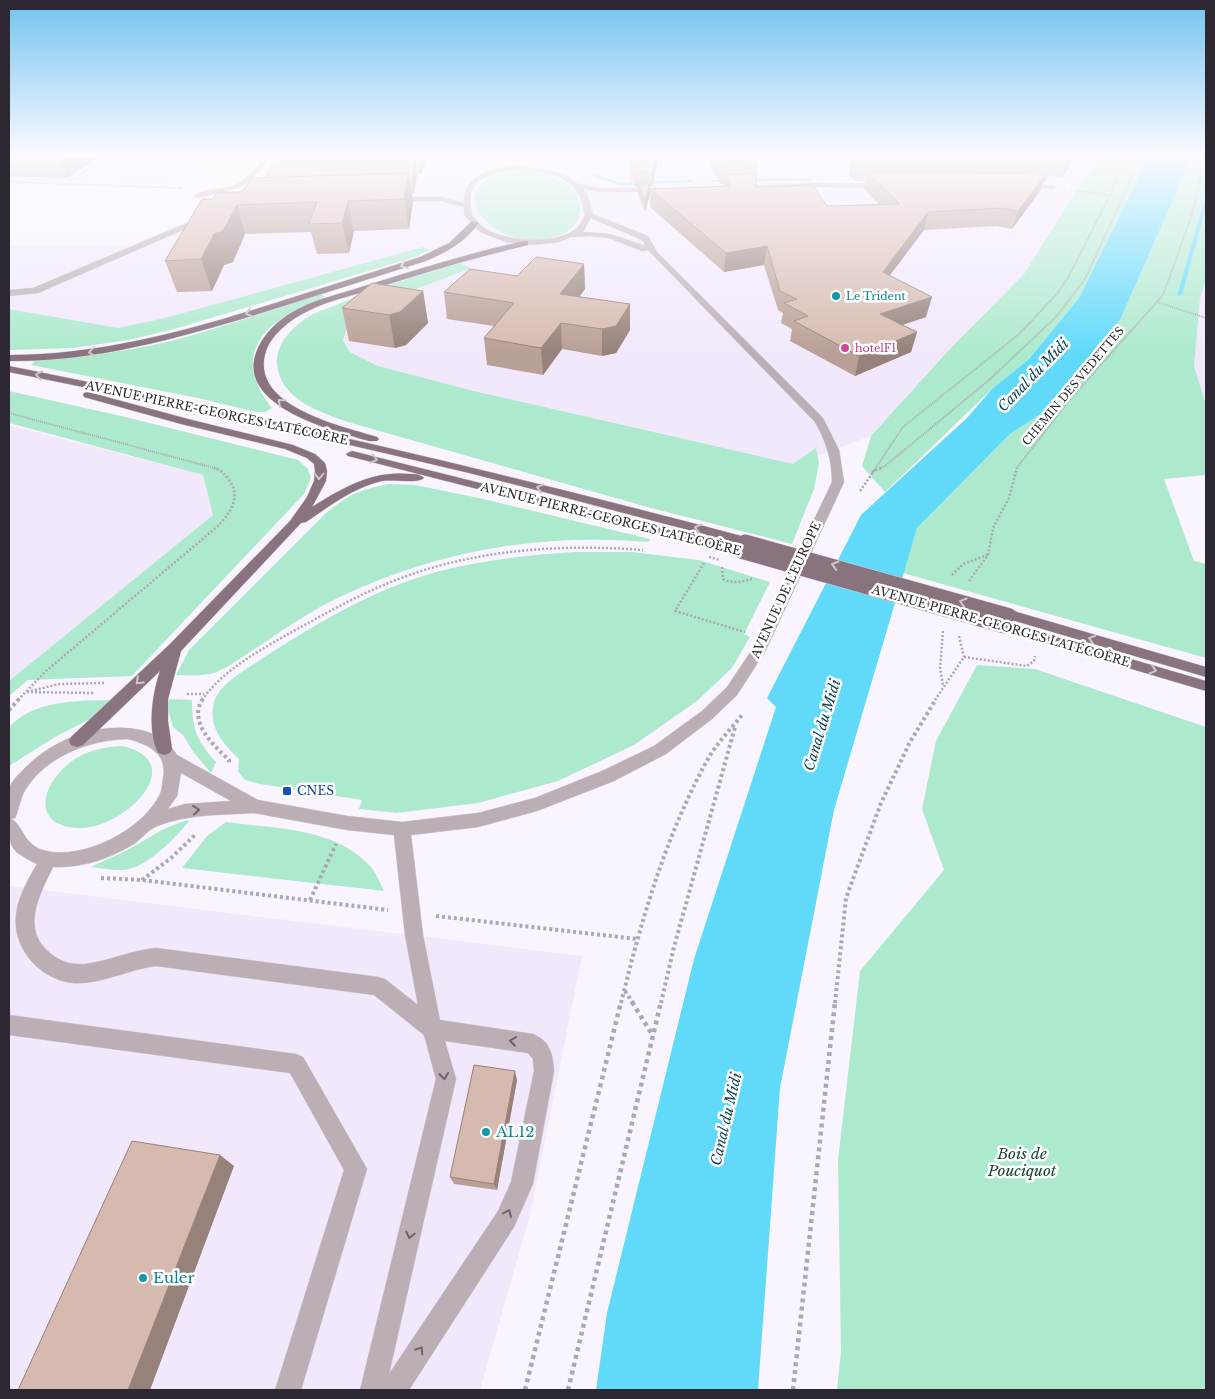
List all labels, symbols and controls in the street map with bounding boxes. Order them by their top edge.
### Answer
one-way arrow [401,259,409,269]
place label: Le Trident [846,289,906,303]
marker: Le Trident [830,290,842,302]
one-way arrow [246,307,254,317]
street label: CHEMIN DES VEDETTES [1019,324,1127,448]
water label: Canal du Midi [994,335,1072,415]
place label: hotelF1 [855,341,896,355]
marker: hotelF1 [839,342,851,354]
one-way arrow [87,346,95,357]
one-way arrow [34,370,43,381]
street label: AVENUE PIERRE-GEORGES LATÉCOÈRE [83,376,350,448]
one-way arrow [278,399,287,408]
one-way arrow [370,453,379,464]
one-way arrow [314,472,325,480]
street label: AVENUE PIERRE-GEORGES LATÉCOÈRE [478,478,744,558]
one-way arrow [536,483,545,494]
street label: AVENUE DE L'EUROPE [747,519,824,661]
one-way arrow [694,524,702,534]
one-way arrow [831,560,839,571]
street label: AVENUE PIERRE-GEORGES LATÉCOÈRE [869,580,1133,670]
one-way arrow [959,597,967,608]
one-way arrow [1088,634,1096,645]
one-way arrow [1148,664,1156,674]
one-way arrow [136,675,145,684]
water label: Canal du Midi [800,677,845,773]
place label: CNES [297,783,334,798]
marker: CNES [281,785,293,797]
one-way arrow [192,805,200,816]
one-way arrow [509,1037,518,1047]
water label: Canal du Midi [707,1071,745,1167]
one-way arrow [438,1073,449,1081]
place label: AL12 [495,1122,534,1141]
marker: AL12 [480,1126,492,1138]
park label: Bois de Pouciquot [987,1144,1057,1180]
one-way arrow [502,1209,513,1218]
one-way arrow [405,1230,416,1239]
place label: Euler [153,1268,195,1287]
marker: Euler [137,1272,149,1284]
one-way arrow [414,1346,424,1355]

